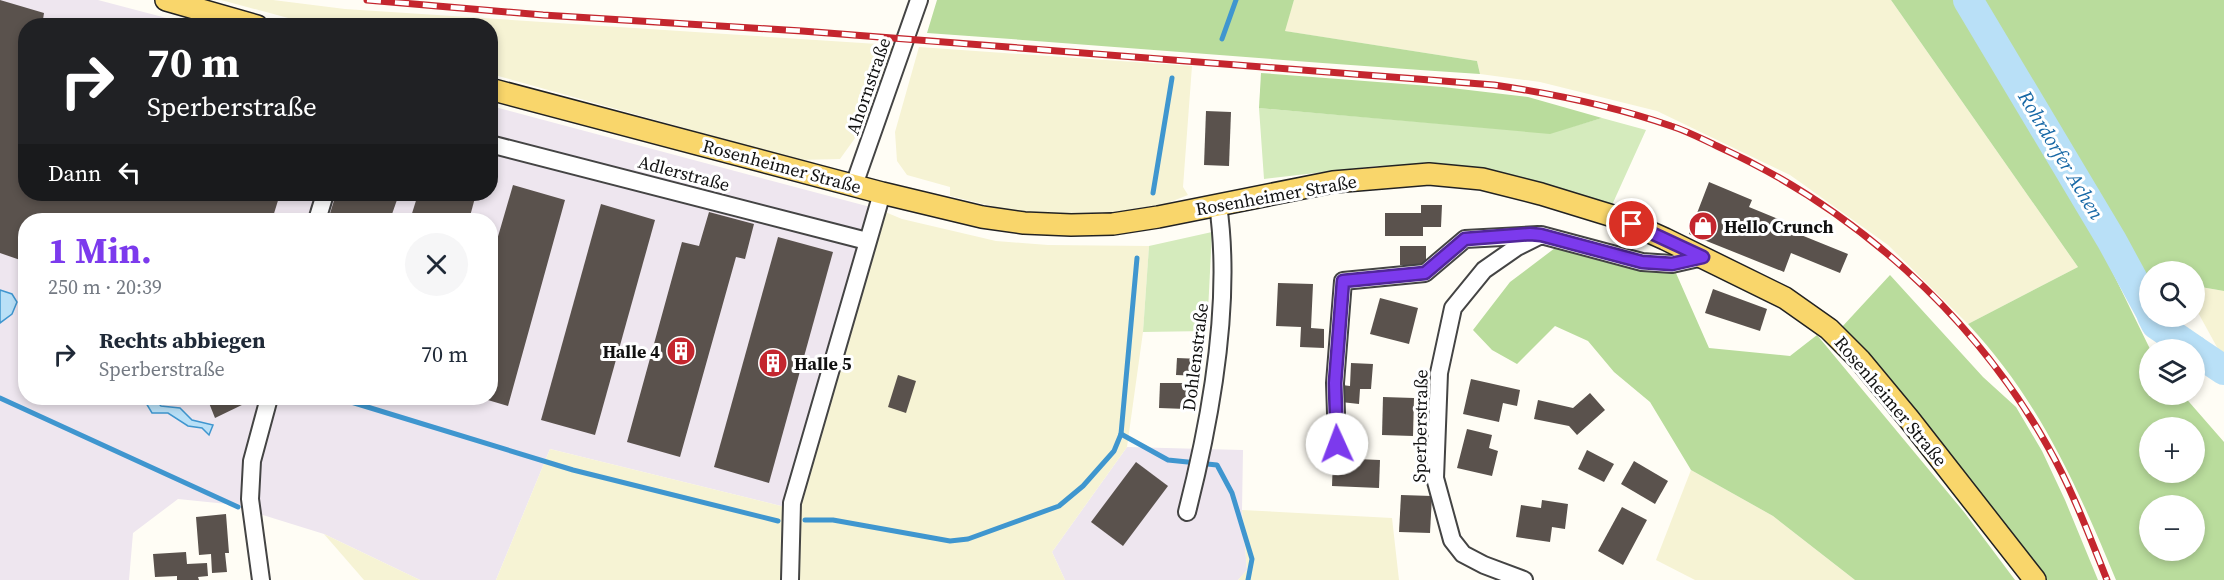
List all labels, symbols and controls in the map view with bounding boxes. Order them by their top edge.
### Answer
text: 70 m [147,33,240,91]
street label: Ahornstraße [840,34,896,138]
icon: right [48,42,126,120]
water label: Rohrdorfer Achen [2011,84,2111,225]
text: Sperberstraße [147,88,317,125]
street label: Rosenheimer Straße [700,133,864,199]
street label: Adlerstraße [635,149,733,197]
icon: left [113,156,146,189]
text: Dann [48,158,101,188]
street label: Rosenheimer Straße [1193,169,1359,221]
pin [1606,198,1657,249]
icon: arrive [1615,207,1648,240]
shop icon: Hello Crunch [1687,210,1719,242]
place label: Hello Crunch [1724,214,1833,239]
text: 1 Min. [48,226,152,275]
button: close [405,233,468,296]
map controls [2139,261,2205,561]
button: search [2139,261,2205,327]
text: 250 m · 20:39 [48,273,162,301]
street label: Dohlenstraße [1176,301,1214,413]
text: Rechts abbiegen [99,325,266,355]
street label: Rosenheimer Straße [1829,330,1953,472]
building icon: Halle 4 [665,335,697,367]
icon: right [48,338,81,371]
text: 70 m [421,339,468,369]
place label: Halle 4 [602,339,660,364]
button: layers [2139,339,2205,405]
building icon: Halle 5 [757,347,789,379]
place label: Halle 5 [794,351,852,376]
text: Sperberstraße [99,355,225,383]
street label: Sperberstraße [1407,369,1433,483]
position arrow [1305,412,1369,476]
button: + [2139,417,2205,483]
button: − [2139,495,2205,561]

